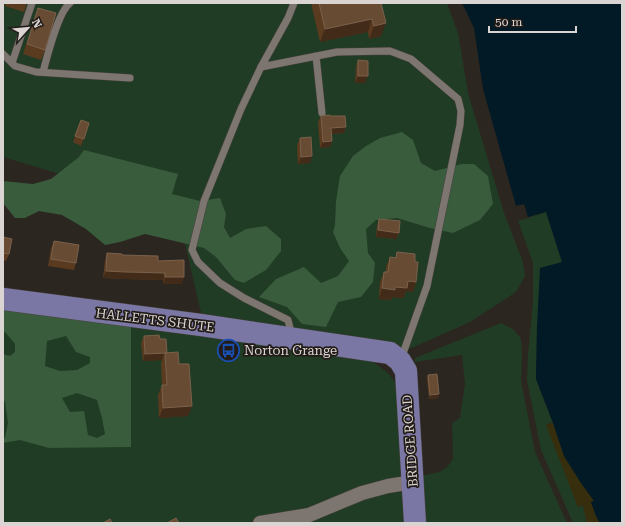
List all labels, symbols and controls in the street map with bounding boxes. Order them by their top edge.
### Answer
north arrow [8,8,48,48]
scale bar [489,8,576,34]
text: 50 m [495,15,522,29]
text: N [29,17,44,31]
street label: HALLETTS SHUTE [95,305,215,335]
bus stop icon: Norton Grange [216,337,242,363]
place label: Norton Grange [244,343,337,358]
street label: BRIDGE ROAD [399,394,421,488]

